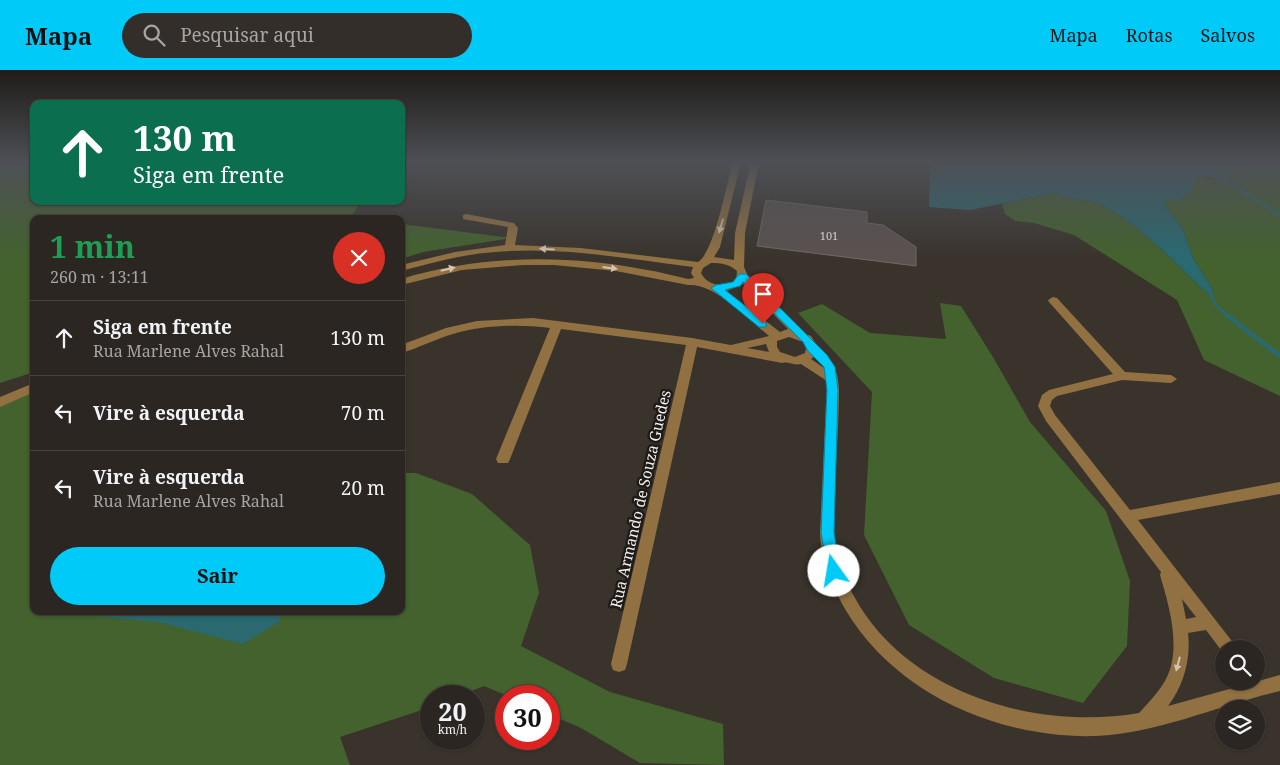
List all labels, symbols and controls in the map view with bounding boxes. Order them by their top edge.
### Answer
search box [122,13,472,58]
text: Mapa [25,19,92,52]
icon: search [140,21,168,49]
text: Pesquisar aqui [180,22,314,48]
text: Mapa [1050,23,1098,47]
text: Rotas [1126,23,1173,47]
text: Salvos [1201,23,1255,47]
text: 130 m [133,114,236,161]
icon: ahead [50,120,115,185]
text: Siga em frente [133,159,284,189]
one-way arrow [716,218,724,233]
text: 1 min [50,226,135,267]
house number: 101 [820,228,838,243]
button: close [333,232,385,284]
one-way arrow [539,244,555,252]
one-way arrow [602,264,618,272]
one-way arrow [441,265,456,273]
text: 260 m · 13:11 [50,266,149,288]
pin [742,273,784,324]
icon: arrive [749,280,777,308]
text: Siga em frente [93,314,232,340]
icon: ahead [50,324,78,352]
text: 130 m [330,325,385,351]
text: Rua Marlene Alves Rahal [93,340,284,362]
street label: Rua Armando de Souza Guedes [605,388,675,610]
icon: left [50,399,78,427]
text: Vire à esquerda [93,400,245,426]
text: 70 m [341,400,385,426]
text: Vire à esquerda [93,464,245,490]
icon: left [50,474,78,502]
text: 20 m [341,475,385,501]
text: Rua Marlene Alves Rahal [93,490,284,512]
position arrow [807,544,859,596]
button: Sair [50,547,385,605]
map controls [1215,640,1265,750]
button: search [1215,640,1265,690]
one-way arrow [1174,656,1182,671]
speed limit sign: 30 [495,685,560,750]
text: 20 [438,694,467,728]
button: layers [1215,700,1265,750]
text: km/h [438,721,467,738]

